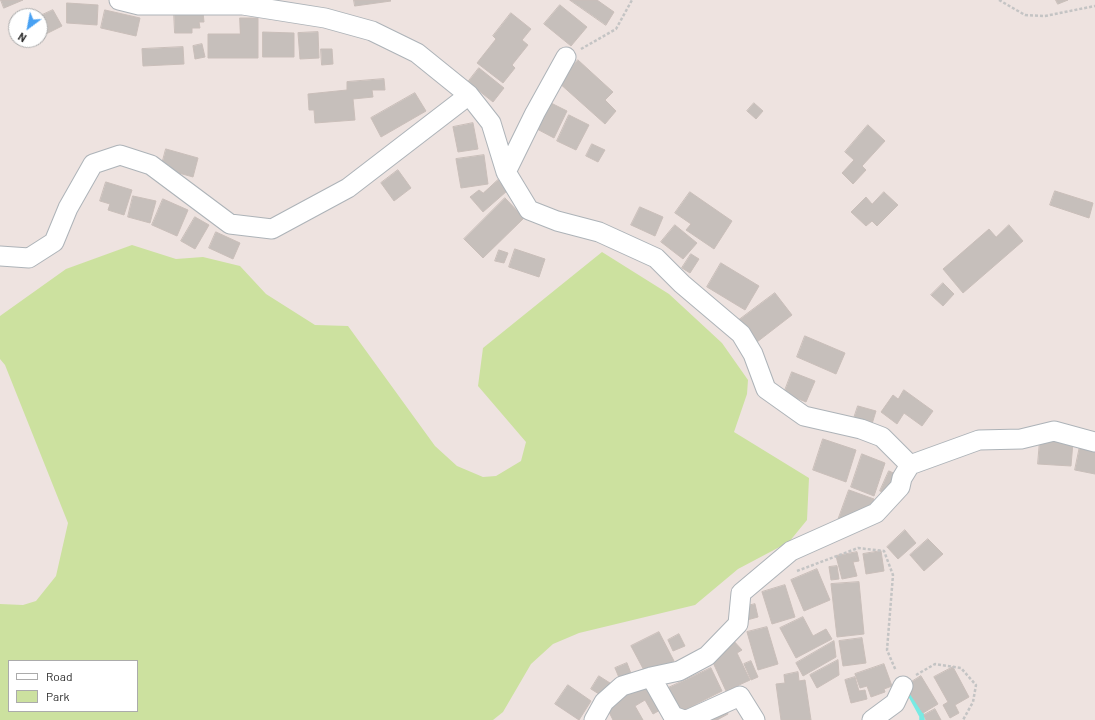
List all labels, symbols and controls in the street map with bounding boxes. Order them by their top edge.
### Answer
north arrow [8,8,48,48]
text: N [15,30,28,45]
legend [8,660,138,712]
text: Road [46,669,73,683]
text: Park [46,689,70,703]

